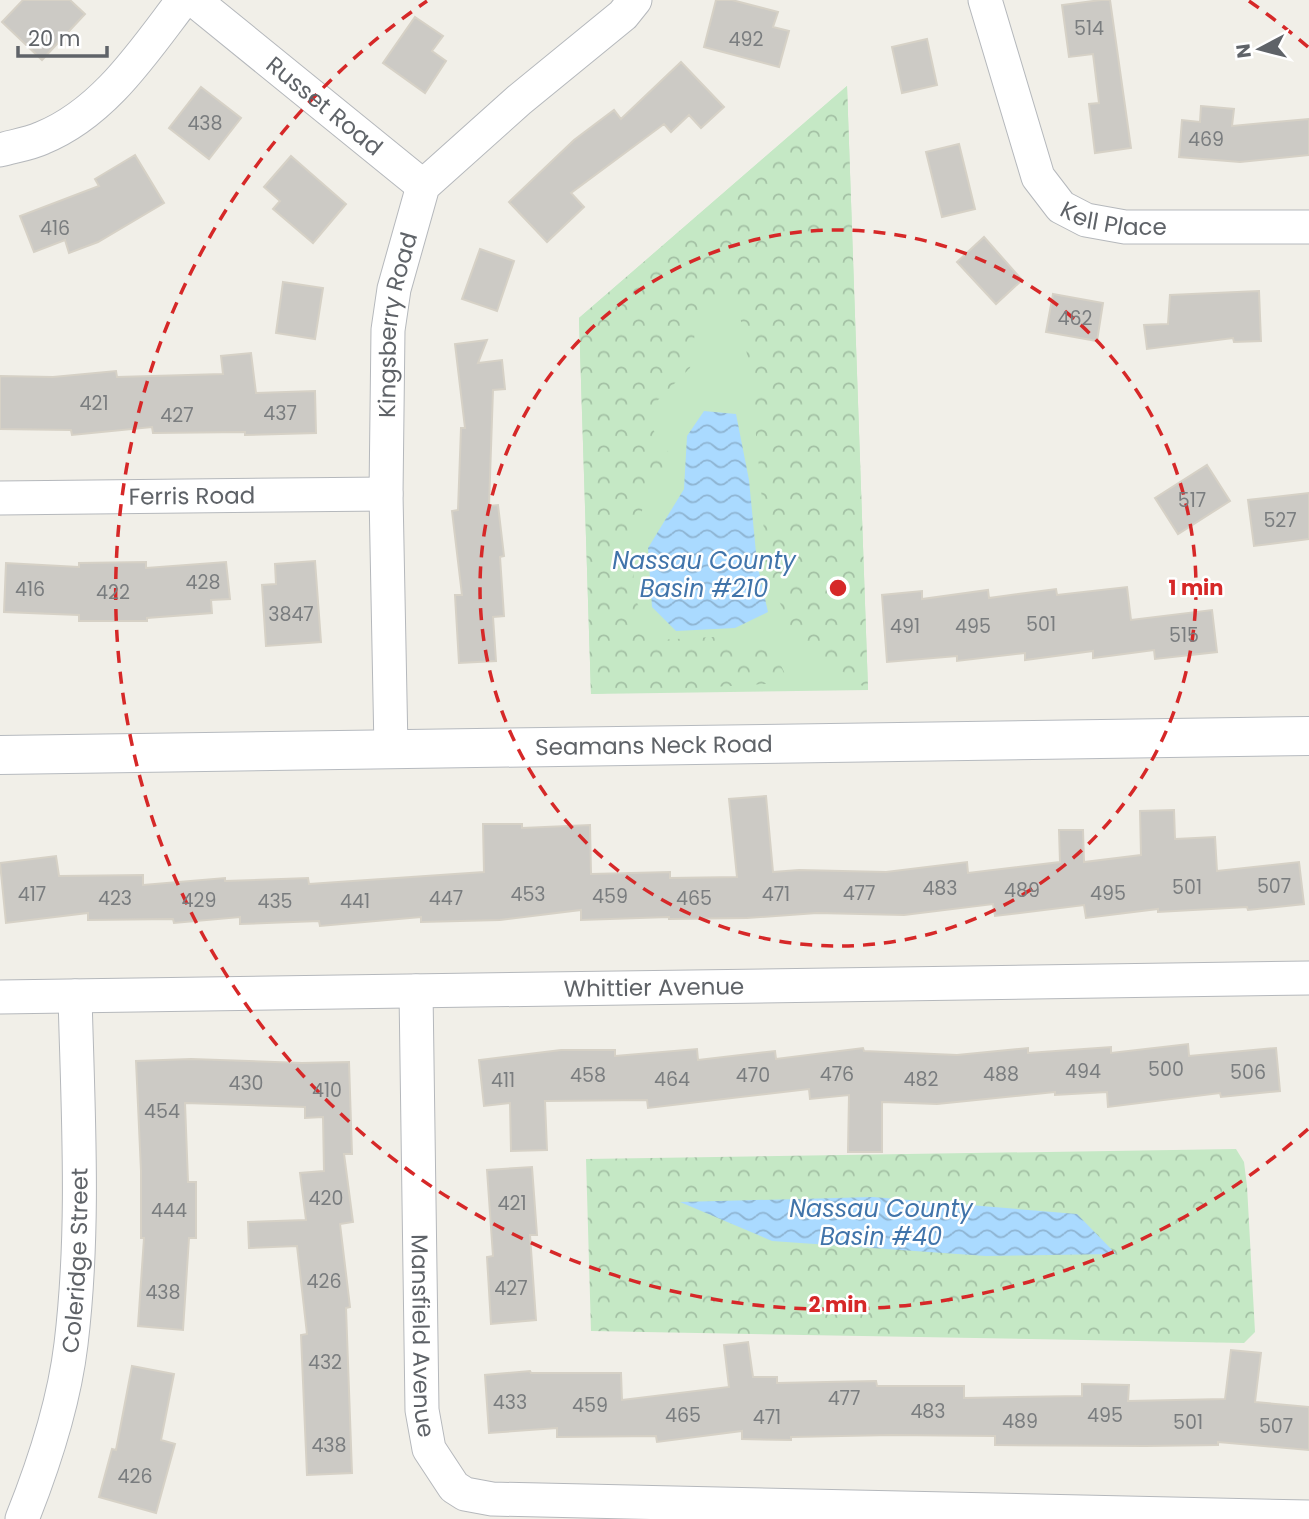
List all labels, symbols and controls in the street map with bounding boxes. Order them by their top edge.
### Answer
scale bar [18,14,107,58]
north arrow [1225,14,1295,84]
house number: 514 [1074,15,1104,42]
text: 20 m [28,24,81,53]
house number: 492 [729,26,763,53]
text: N [1229,42,1258,60]
street label: Russet Road [259,49,389,163]
house number: 438 [187,110,223,137]
house number: 469 [1188,126,1224,153]
street label: Kell Place [1055,193,1167,243]
house number: 416 [40,215,70,242]
street label: Kingsberry Road [371,228,425,418]
house number: 462 [1058,305,1093,332]
house number: 421 [80,390,108,417]
house number: 437 [263,400,297,427]
house number: 427 [160,402,194,429]
street label: Ferris Road [128,479,256,513]
house number: 517 [1178,487,1206,514]
house number: 527 [1263,507,1297,534]
water label: Nassau County Basin #210 [612,544,797,605]
house number: 428 [186,569,220,596]
text: 1 min [1169,573,1223,602]
house number: 416 [15,576,45,603]
centre of rings [826,576,850,600]
house number: 422 [96,579,130,606]
house number: 3847 [268,601,314,628]
house number: 501 [1026,611,1056,638]
house number: 491 [890,613,920,640]
house number: 495 [955,613,991,640]
house number: 515 [1169,622,1199,649]
street label: Seamans Neck Road [535,728,773,763]
house number: 507 [1257,873,1291,900]
house number: 501 [1172,874,1202,901]
house number: 483 [922,875,958,902]
house number: 489 [1004,877,1040,904]
house number: 477 [843,880,875,907]
house number: 495 [1090,880,1126,907]
house number: 417 [18,881,46,908]
house number: 453 [510,881,546,908]
house number: 471 [762,881,790,908]
house number: 459 [592,883,628,910]
house number: 423 [98,885,132,912]
house number: 447 [429,885,463,912]
house number: 465 [676,885,712,912]
house number: 429 [182,887,216,914]
house number: 435 [257,888,293,915]
house number: 441 [340,888,370,915]
street label: Whittier Avenue [563,970,745,1005]
house number: 500 [1148,1056,1184,1083]
house number: 494 [1065,1058,1101,1085]
house number: 506 [1230,1059,1266,1086]
house number: 476 [820,1061,854,1088]
house number: 488 [983,1061,1019,1088]
house number: 458 [570,1062,606,1089]
house number: 470 [736,1062,770,1089]
house number: 464 [654,1066,690,1093]
house number: 482 [904,1066,939,1093]
house number: 411 [491,1067,515,1094]
house number: 430 [228,1070,264,1097]
house number: 410 [312,1077,342,1104]
house number: 454 [144,1098,180,1125]
street label: Coleridge Street [54,1168,95,1355]
house number: 420 [309,1185,343,1212]
house number: 421 [498,1190,526,1217]
water label: Nassau County Basin #40 [789,1192,974,1253]
house number: 444 [151,1197,187,1224]
street label: Mansfield Avenue [403,1234,443,1440]
house number: 426 [307,1268,341,1295]
house number: 427 [494,1275,528,1302]
house number: 438 [145,1279,181,1306]
text: 2 min [808,1290,868,1319]
house number: 432 [308,1349,342,1376]
house number: 477 [828,1385,860,1412]
house number: 433 [493,1389,527,1416]
house number: 459 [572,1392,608,1419]
house number: 483 [910,1398,946,1425]
house number: 465 [665,1402,701,1429]
house number: 495 [1087,1402,1123,1429]
house number: 471 [753,1404,781,1431]
house number: 489 [1002,1408,1038,1435]
house number: 501 [1173,1409,1203,1436]
house number: 507 [1259,1413,1293,1440]
house number: 438 [311,1432,347,1459]
house number: 426 [118,1463,152,1490]

